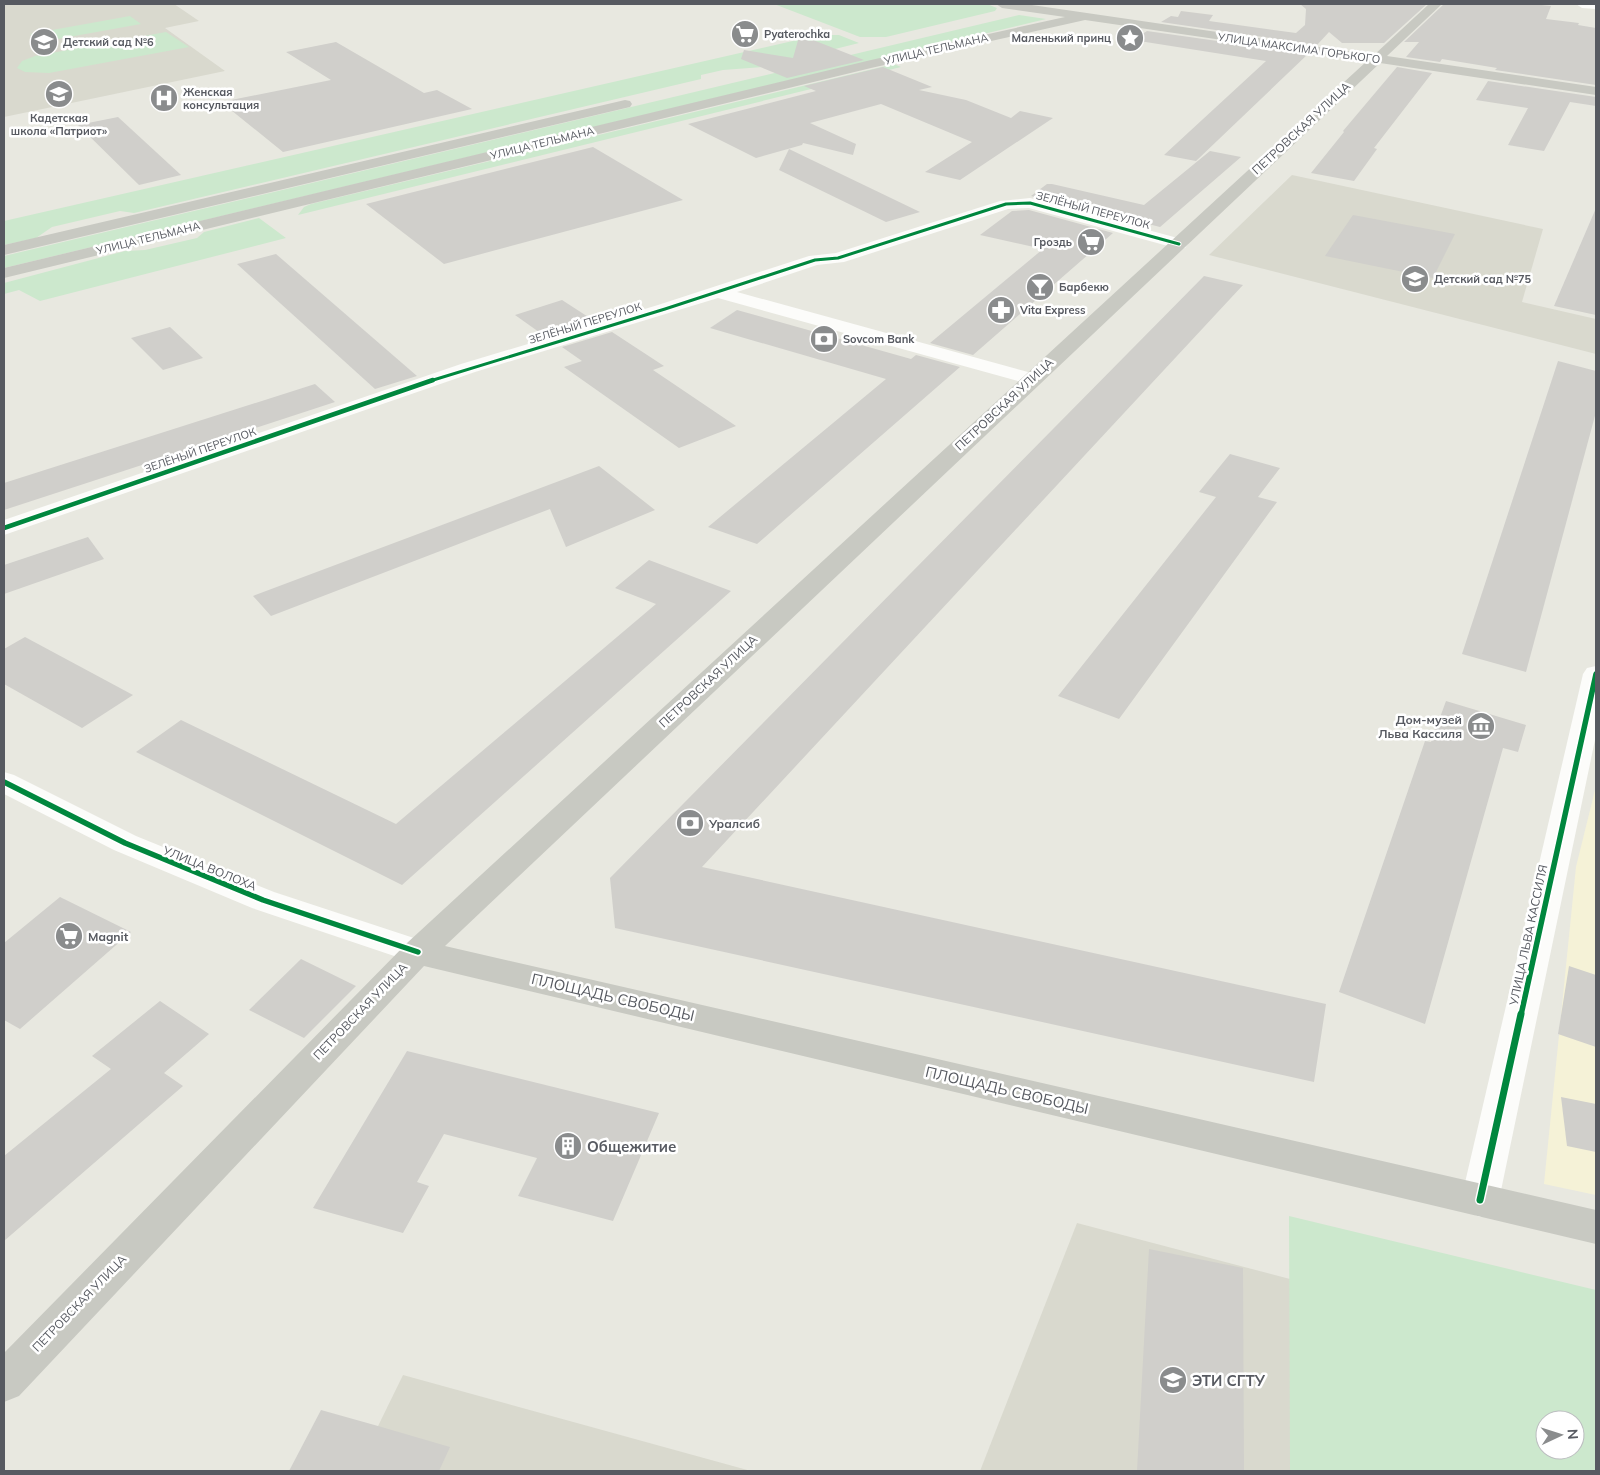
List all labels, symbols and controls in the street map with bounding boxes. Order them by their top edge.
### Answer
supermarket icon: Pyaterochka [730,19,760,49]
place icon: Маленький принц [1115,23,1145,53]
school or university icon: Детский сад №6 [29,27,59,57]
place label: Pyaterochka [764,27,830,41]
street label: УЛИЦА ТЕЛЬМАНА [881,30,990,68]
street label: УЛИЦА МАКСИМА ГОРЬКОГО [1216,30,1381,66]
place label: Маленький принц [1011,31,1111,45]
place label: Детский сад №6 [63,35,154,49]
street label: ПЕТРОВСКАЯ УЛИЦА [1249,78,1353,178]
school or university icon: Кадетская школа «Патриот» [44,79,74,109]
hospital icon: Женская консультация [149,83,179,113]
place label: Женская консультация [183,85,259,112]
place label: Кадетская школа «Патриот» [11,111,108,138]
street label: УЛИЦА ТЕЛЬМАНА [488,123,595,163]
street label: ЗЕЛЁНЫЙ ПЕРЕУЛОК [1034,188,1152,232]
street label: УЛИЦА ТЕЛЬМАНА [94,218,201,258]
supermarket icon: Гроздь [1076,227,1106,257]
place label: Гроздь [1034,235,1072,249]
school or university icon: Детский сад №75 [1400,264,1430,294]
bar icon: Барбекю [1025,272,1055,302]
place label: Детский сад №75 [1434,272,1532,286]
place label: Барбекю [1059,280,1109,294]
pharmacy icon: Vita Express [986,295,1016,325]
street label: ЗЕЛЁНЫЙ ПЕРЕУЛОК [527,299,644,347]
place label: Vita Express [1019,303,1086,317]
bank icon: Sovcom Bank [809,324,839,354]
place label: Sovcom Bank [843,332,915,346]
street label: ПЕТРОВСКАЯ УЛИЦА [952,354,1056,454]
street label: ЗЕЛЁНЫЙ ПЕРЕУЛОК [142,424,259,476]
street label: ПЕТРОВСКАЯ УЛИЦА [656,631,760,731]
museum icon: Дом-музей Льва Кассиля [1466,711,1496,741]
place label: Дом-музей Льва Кассиля [1378,712,1462,741]
bank icon: Уралсиб [675,808,705,838]
place label: Уралсиб [708,816,760,831]
street label: УЛИЦА ВОЛОХА [160,842,259,894]
street label: УЛИЦА ЛЬВА КАССИЛЯ [1506,863,1550,1008]
supermarket icon: Magnit [54,921,84,951]
place label: Magnit [88,929,129,944]
street label: ПЕТРОВСКАЯ УЛИЦА [310,959,410,1063]
street label: ПЛОЩАДЬ СВОБОДЫ [529,969,697,1025]
street label: ПЛОЩАДЬ СВОБОДЫ [923,1062,1091,1118]
building icon: Общежитие [553,1131,583,1161]
place label: Общежитие [587,1137,676,1156]
street label: ПЕТРОВСКАЯ УЛИЦА [29,1251,129,1355]
school or university icon: ЭТИ СГТУ [1158,1365,1188,1395]
place label: ЭТИ СГТУ [1192,1371,1266,1390]
north arrow [1535,1410,1585,1460]
text: N [1564,1428,1582,1440]

